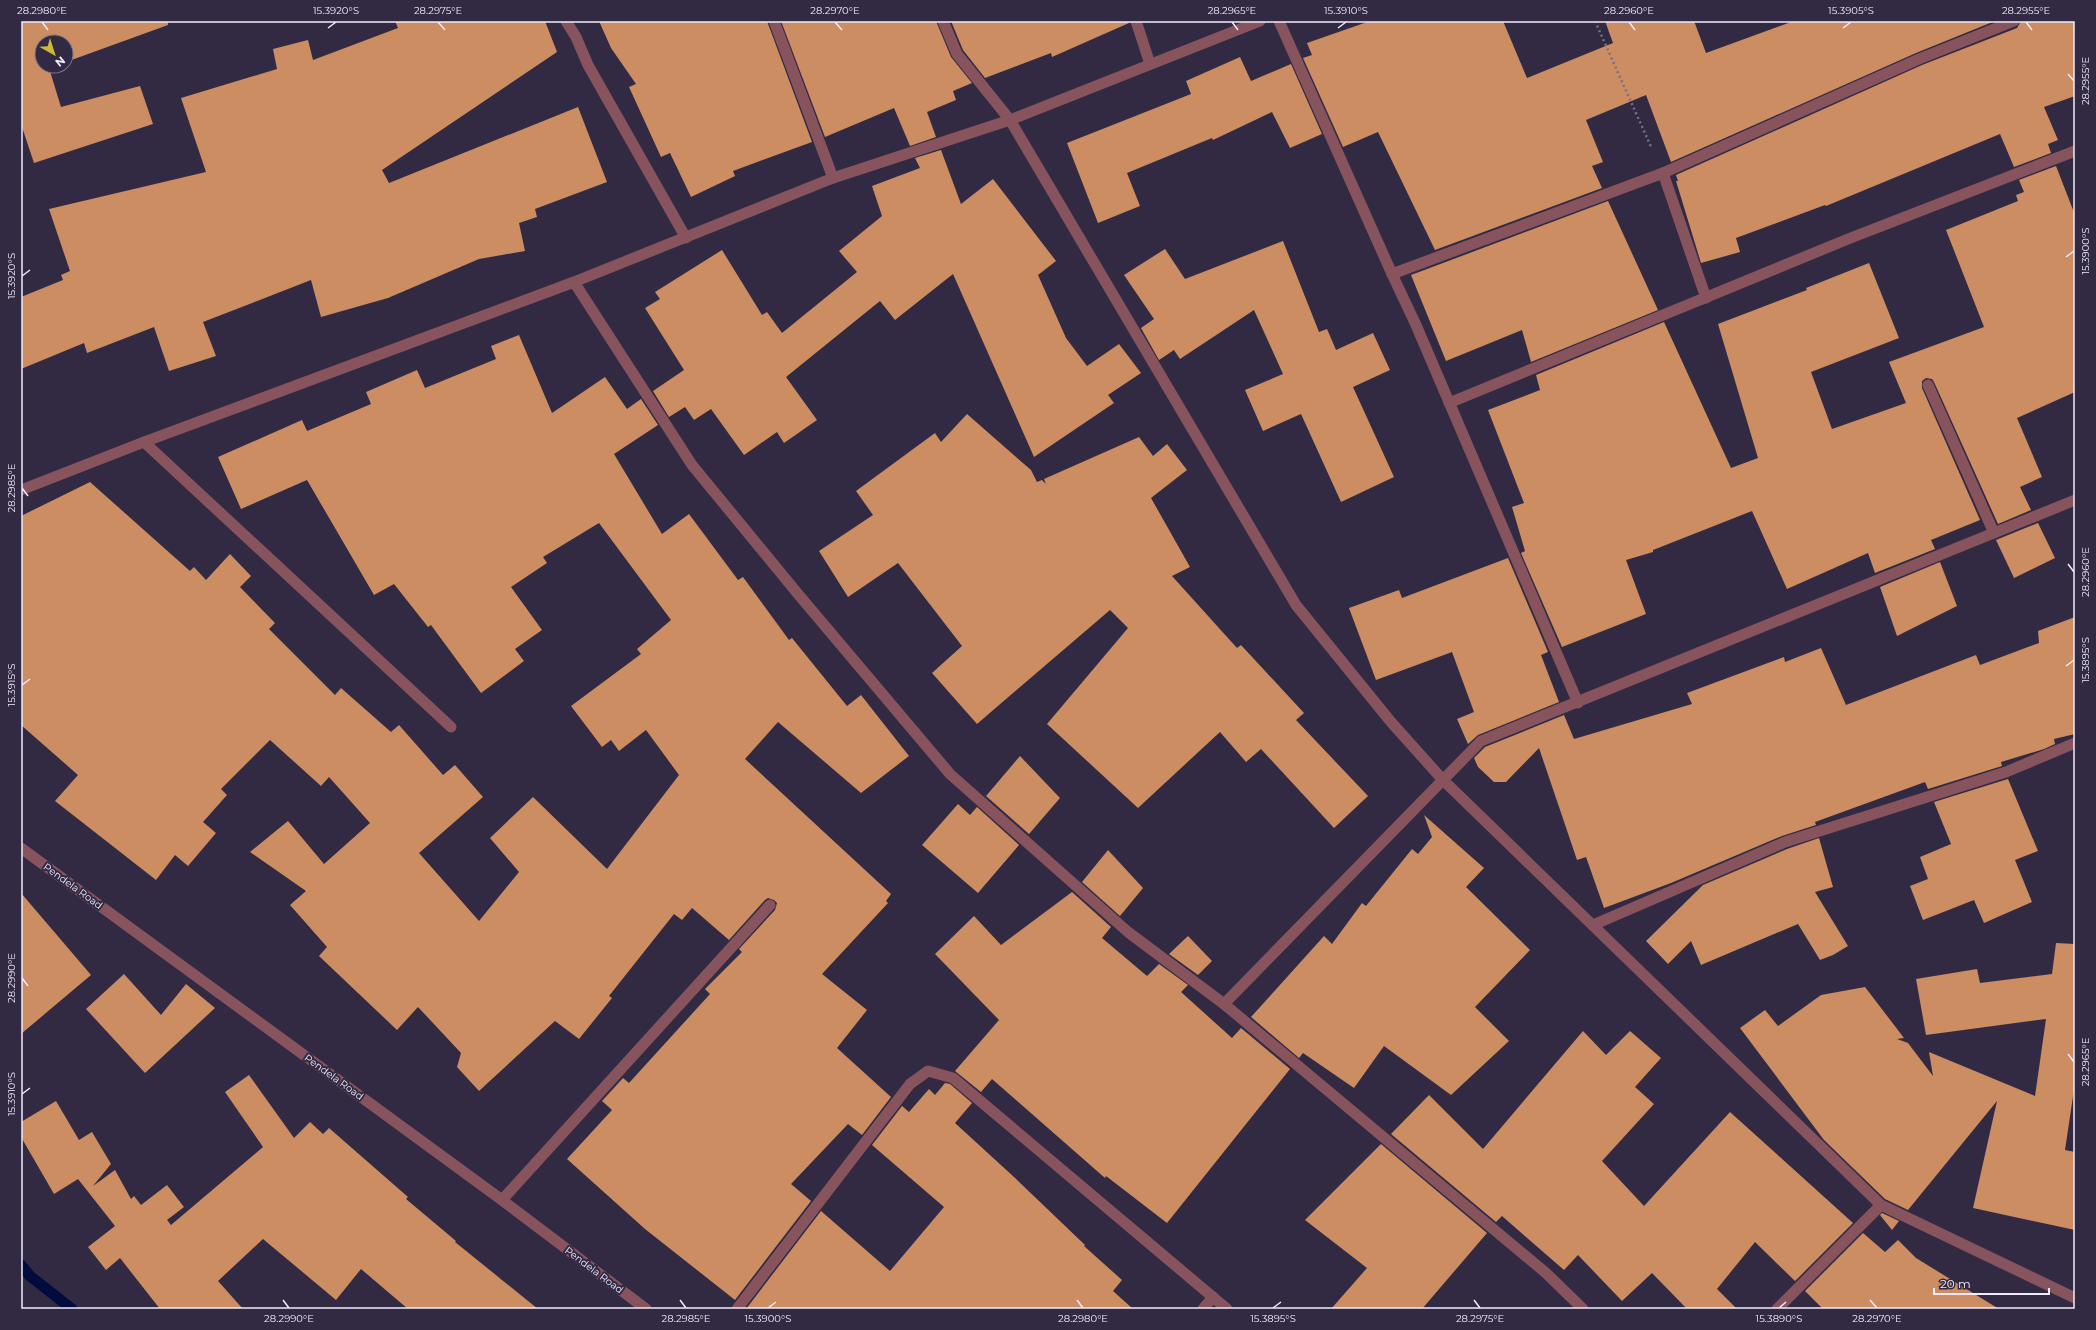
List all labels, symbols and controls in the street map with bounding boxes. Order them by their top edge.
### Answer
text: 28.2980°E [17,4,67,17]
text: 15.3920°S [313,4,359,17]
text: 28.2975°E [414,4,462,17]
text: 28.2970°E [810,4,860,17]
text: 28.2965°E [1208,4,1257,17]
text: 15.3910°S [1324,4,1368,17]
text: 28.2960°E [1604,4,1654,17]
text: 15.3905°S [1828,4,1874,17]
text: 28.2955°E [2002,4,2050,17]
north arrow [34,34,74,74]
text: N [52,54,68,70]
text: 28.2955°E [2079,57,2092,105]
text: 15.3900°S [2079,227,2092,275]
text: 15.3920°S [5,253,18,299]
text: 28.2985°E [5,463,18,512]
text: 28.2960°E [2079,547,2092,597]
text: 15.3895°S [2079,637,2092,683]
text: 15.3915°S [5,664,18,706]
street label: Pendela Road [41,860,105,912]
text: 28.2990°E [5,953,18,1003]
text: 28.2965°E [2079,1037,2092,1086]
street label: Pendela Road [302,1051,366,1103]
text: 15.3910°S [5,1072,18,1116]
street label: Pendela Road [562,1244,626,1296]
scale bar [1934,1270,2049,1296]
text: 20 m [1940,1276,1971,1291]
text: 28.2990°E [264,1312,314,1325]
text: 28.2985°E [662,1312,711,1325]
text: 15.3900°S [744,1312,792,1325]
text: 28.2980°E [1058,1312,1108,1325]
text: 15.3895°S [1250,1312,1296,1325]
text: 28.2975°E [1456,1312,1504,1325]
text: 15.3890°S [1756,1312,1802,1325]
text: 28.2970°E [1852,1312,1902,1325]

